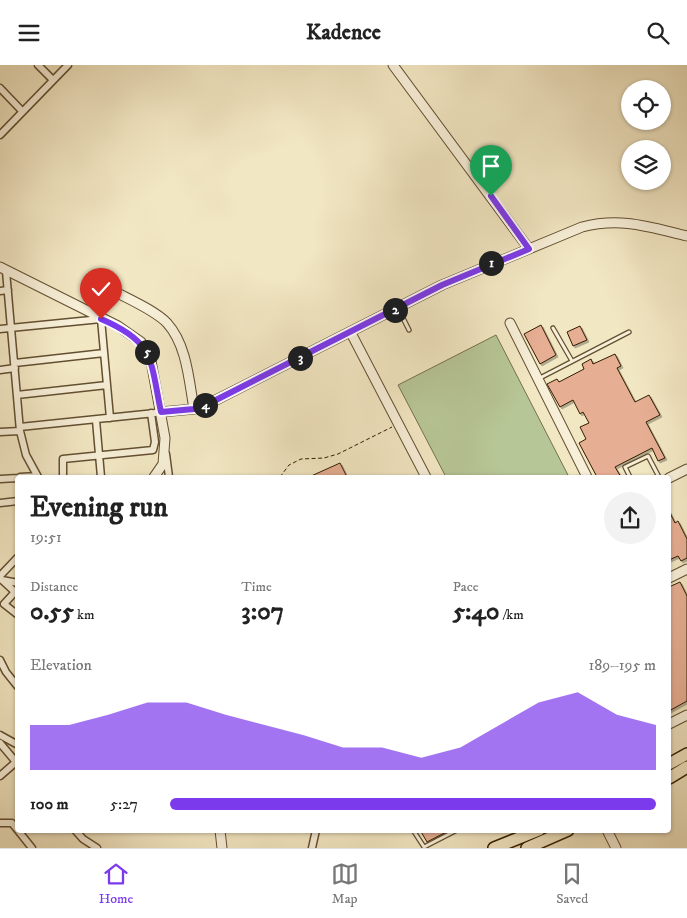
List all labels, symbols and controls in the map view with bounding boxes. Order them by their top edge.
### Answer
icon: menu [15,19,43,47]
text: Kadence [306,19,381,46]
icon: search [644,19,672,47]
map controls [621,80,671,190]
button: locate [621,80,671,130]
button: layers [621,140,671,190]
pin [470,145,512,196]
icon: arrive [477,152,505,180]
pin: 1 [478,251,504,275]
text: 1 [489,254,494,272]
pin [80,268,122,319]
icon: check [87,275,115,303]
pin: 2 [382,297,408,323]
text: 2 [392,301,399,319]
pin: 5 [134,339,160,365]
text: 5 [144,343,151,361]
pin: 3 [288,345,312,371]
text: 3 [298,349,303,367]
pin: 4 [192,393,218,417]
text: 4 [201,396,210,414]
text: Evening run [30,490,168,525]
button: share [604,492,656,544]
text: 19:51 [30,527,62,547]
text: Distance [30,578,78,596]
text: Time [241,578,272,596]
text: Pace [453,578,479,596]
text: 0.55 [30,596,74,627]
text: 3:07 [241,596,284,627]
text: 5:40 [453,596,499,627]
text: km [74,606,94,624]
text: /km [499,606,524,624]
text: Elevation [30,655,92,675]
text: 189–195 m [588,655,656,675]
text: 100 m [30,794,69,814]
text: 5:27 [110,794,138,814]
tab: Home [99,860,133,908]
tab: Map [331,860,359,908]
tab: Saved [556,860,588,908]

